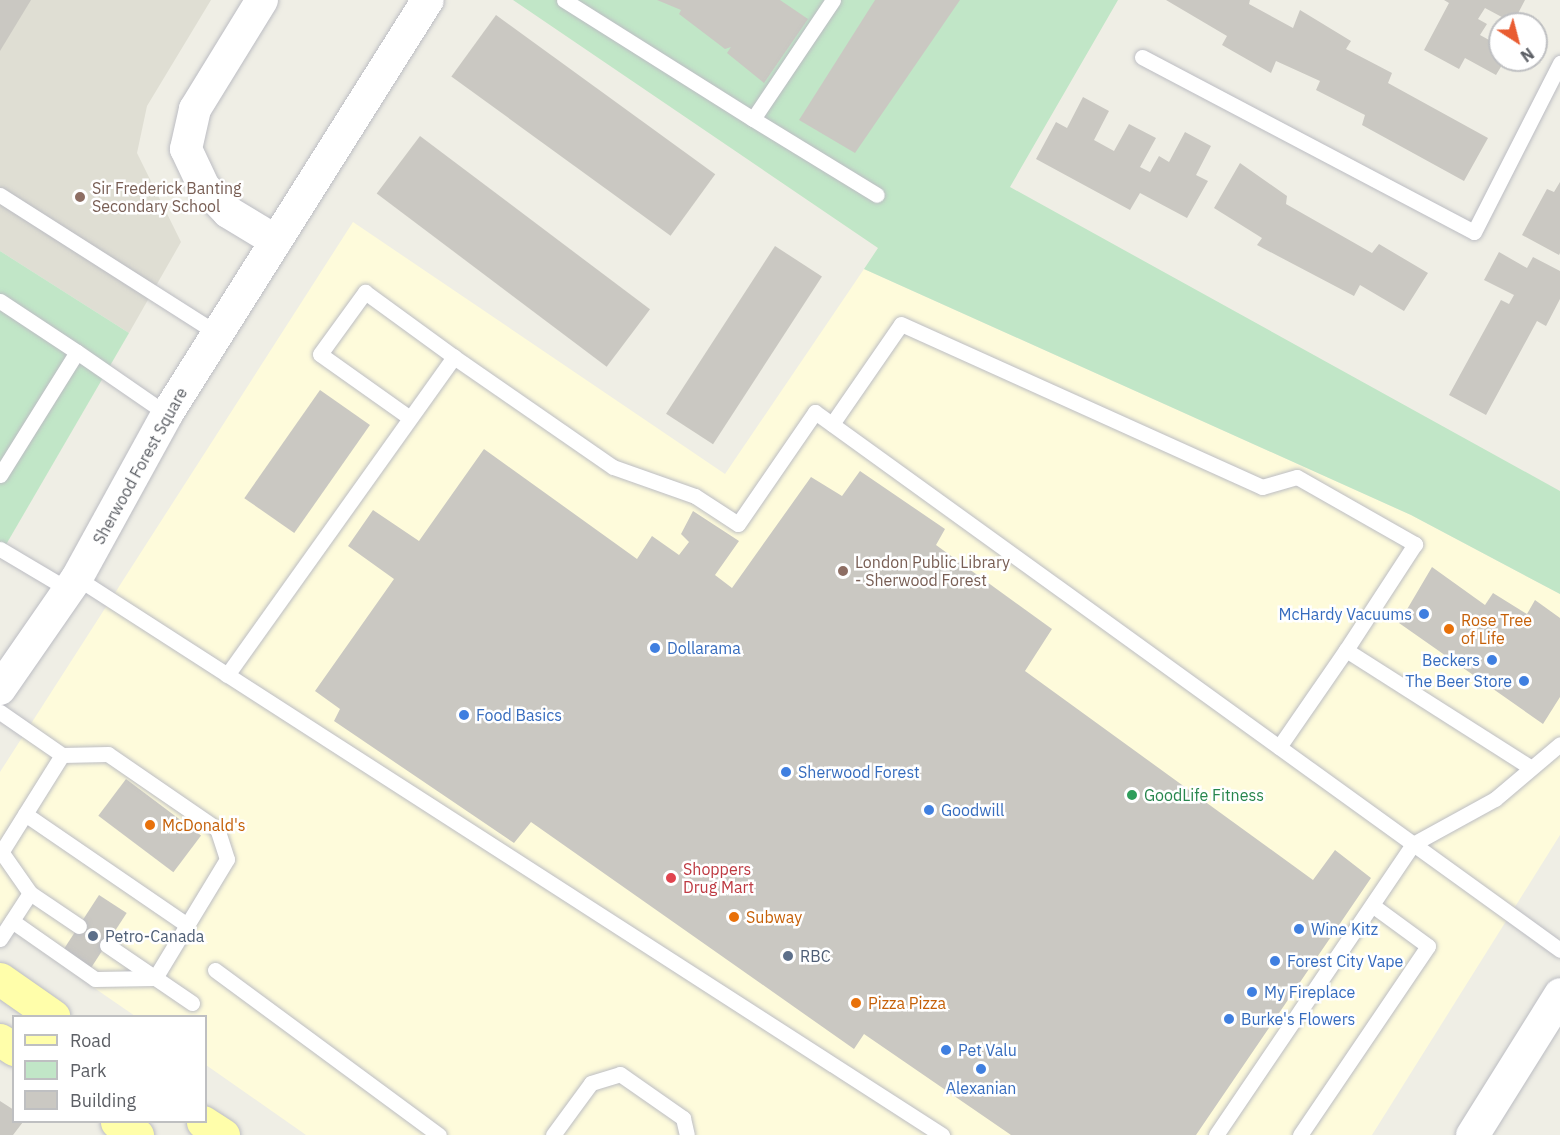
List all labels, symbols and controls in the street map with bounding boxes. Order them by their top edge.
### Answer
north arrow [1488,12,1548,72]
text: N [1517,43,1538,66]
place label: Sir Frederick Banting Secondary School [92,178,242,216]
marker: Sir Frederick Banting Secondary School [73,190,87,204]
street label: Sherwood Forest Square [89,384,191,548]
place label: London Public Library - Sherwood Forest [855,552,1010,590]
marker: London Public Library - Sherwood Forest [836,564,850,578]
place label: McHardy Vacuums [1278,604,1412,624]
marker: McHardy Vacuums [1417,607,1431,621]
place label: Rose Tree of Life [1461,610,1532,648]
marker: Rose Tree of Life [1442,622,1456,636]
place label: Dollarama [667,638,741,658]
marker: Dollarama [648,641,662,655]
place label: Beckers [1422,650,1480,670]
marker: Beckers [1485,653,1499,667]
place label: The Beer Store [1405,671,1512,691]
marker: The Beer Store [1517,674,1531,688]
place label: Food Basics [476,705,562,725]
marker: Food Basics [457,708,471,722]
place label: Sherwood Forest [798,762,920,782]
marker: Sherwood Forest [779,765,793,779]
place label: GoodLife Fitness [1144,785,1264,805]
marker: GoodLife Fitness [1125,788,1139,802]
place label: Goodwill [941,800,1004,820]
marker: Goodwill [922,803,936,817]
place label: McDonald's [162,815,246,835]
marker: McDonald's [143,818,157,832]
place label: Shoppers Drug Mart [683,859,754,897]
marker: Shoppers Drug Mart [664,871,678,885]
place label: Subway [746,907,802,927]
marker: Subway [727,910,741,924]
place label: Wine Kitz [1311,919,1378,939]
marker: Wine Kitz [1292,922,1306,936]
place label: Petro-Canada [105,926,204,946]
marker: Petro-Canada [86,929,100,943]
place label: RBC [800,946,831,966]
marker: RBC [781,949,795,963]
place label: Forest City Vape [1287,951,1403,971]
marker: Forest City Vape [1268,954,1282,968]
place label: My Fireplace [1264,982,1355,1002]
marker: My Fireplace [1245,985,1259,999]
place label: Pizza Pizza [868,993,946,1013]
marker: Pizza Pizza [849,996,863,1010]
place label: Burke's Flowers [1241,1009,1355,1029]
marker: Burke's Flowers [1222,1012,1236,1026]
legend [12,1015,207,1123]
text: Road [70,1029,111,1052]
place label: Pet Valu [958,1040,1017,1060]
marker: Pet Valu [939,1043,953,1057]
text: Park [70,1059,106,1082]
marker: Alexanian [974,1062,988,1076]
place label: Alexanian [946,1078,1016,1098]
text: Building [70,1089,136,1112]

